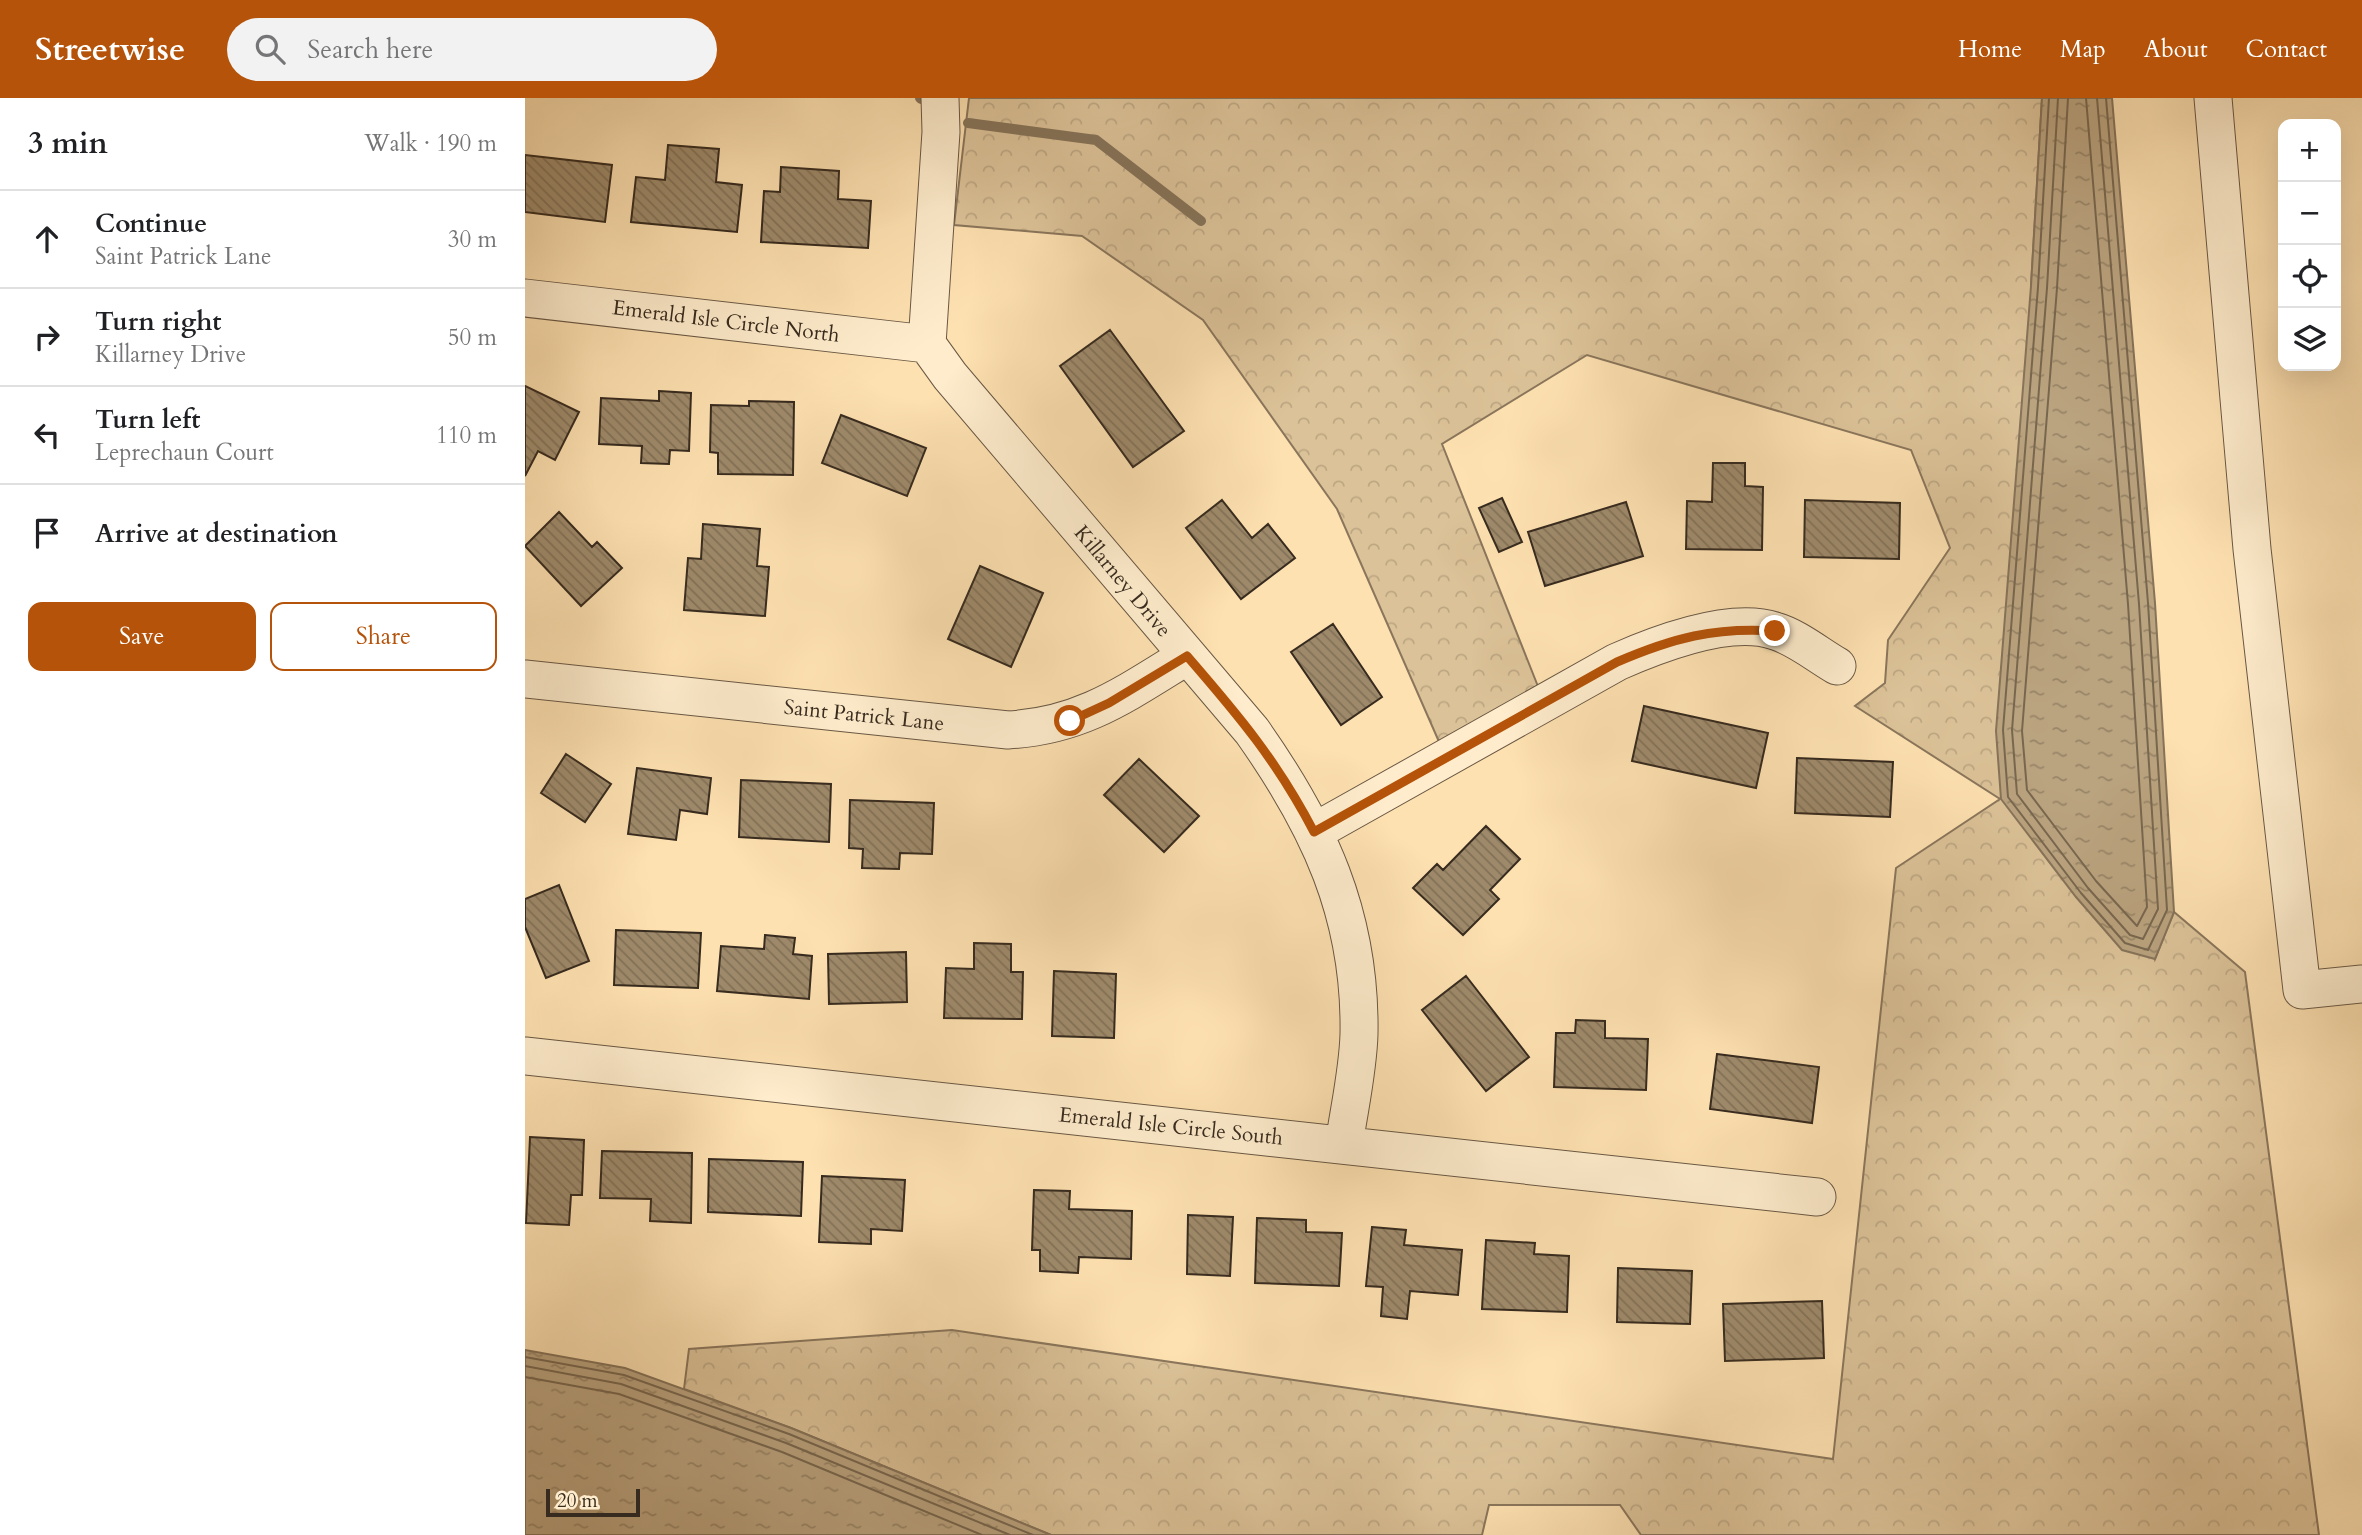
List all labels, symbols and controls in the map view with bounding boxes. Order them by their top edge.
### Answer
search box [227,18,717,81]
text: Streetwise [35,27,185,72]
icon: search [251,30,289,68]
text: Search here [307,32,433,67]
text: Home [1958,33,2022,66]
text: Map [2060,33,2106,66]
text: About [2144,33,2208,66]
text: Contact [2246,33,2327,66]
map controls [2278,119,2341,371]
button: + [2278,119,2341,182]
text: 3 min [28,123,108,164]
text: Walk · 190 m [364,128,497,159]
button: − [2278,182,2341,245]
text: Continue [95,206,207,241]
icon: ahead [28,220,66,258]
text: 30 m [448,224,497,255]
text: Saint Patrick Lane [95,241,271,272]
button: locate [2278,245,2341,308]
street label: Emerald Isle Circle North [611,293,842,350]
text: Turn right [95,304,222,339]
button: layers [2278,308,2341,371]
icon: right [28,318,66,356]
text: 50 m [448,322,497,353]
text: Killarney Drive [95,339,246,370]
text: Turn left [95,402,200,437]
icon: left [28,416,66,454]
text: 110 m [436,420,497,451]
text: Leprechaun Court [95,437,274,468]
icon: arrive [28,514,66,552]
text: Arrive at destination [95,516,338,551]
street label: Killarney Drive [1067,519,1178,643]
button: Save [28,602,256,671]
button: Share [270,602,497,671]
route end [1759,615,1790,646]
street label: Saint Patrick Lane [782,693,946,738]
route start [1054,705,1085,736]
street label: Emerald Isle Circle South [1057,1100,1285,1153]
scale bar [546,1486,641,1518]
text: 20 m [557,1488,598,1514]

